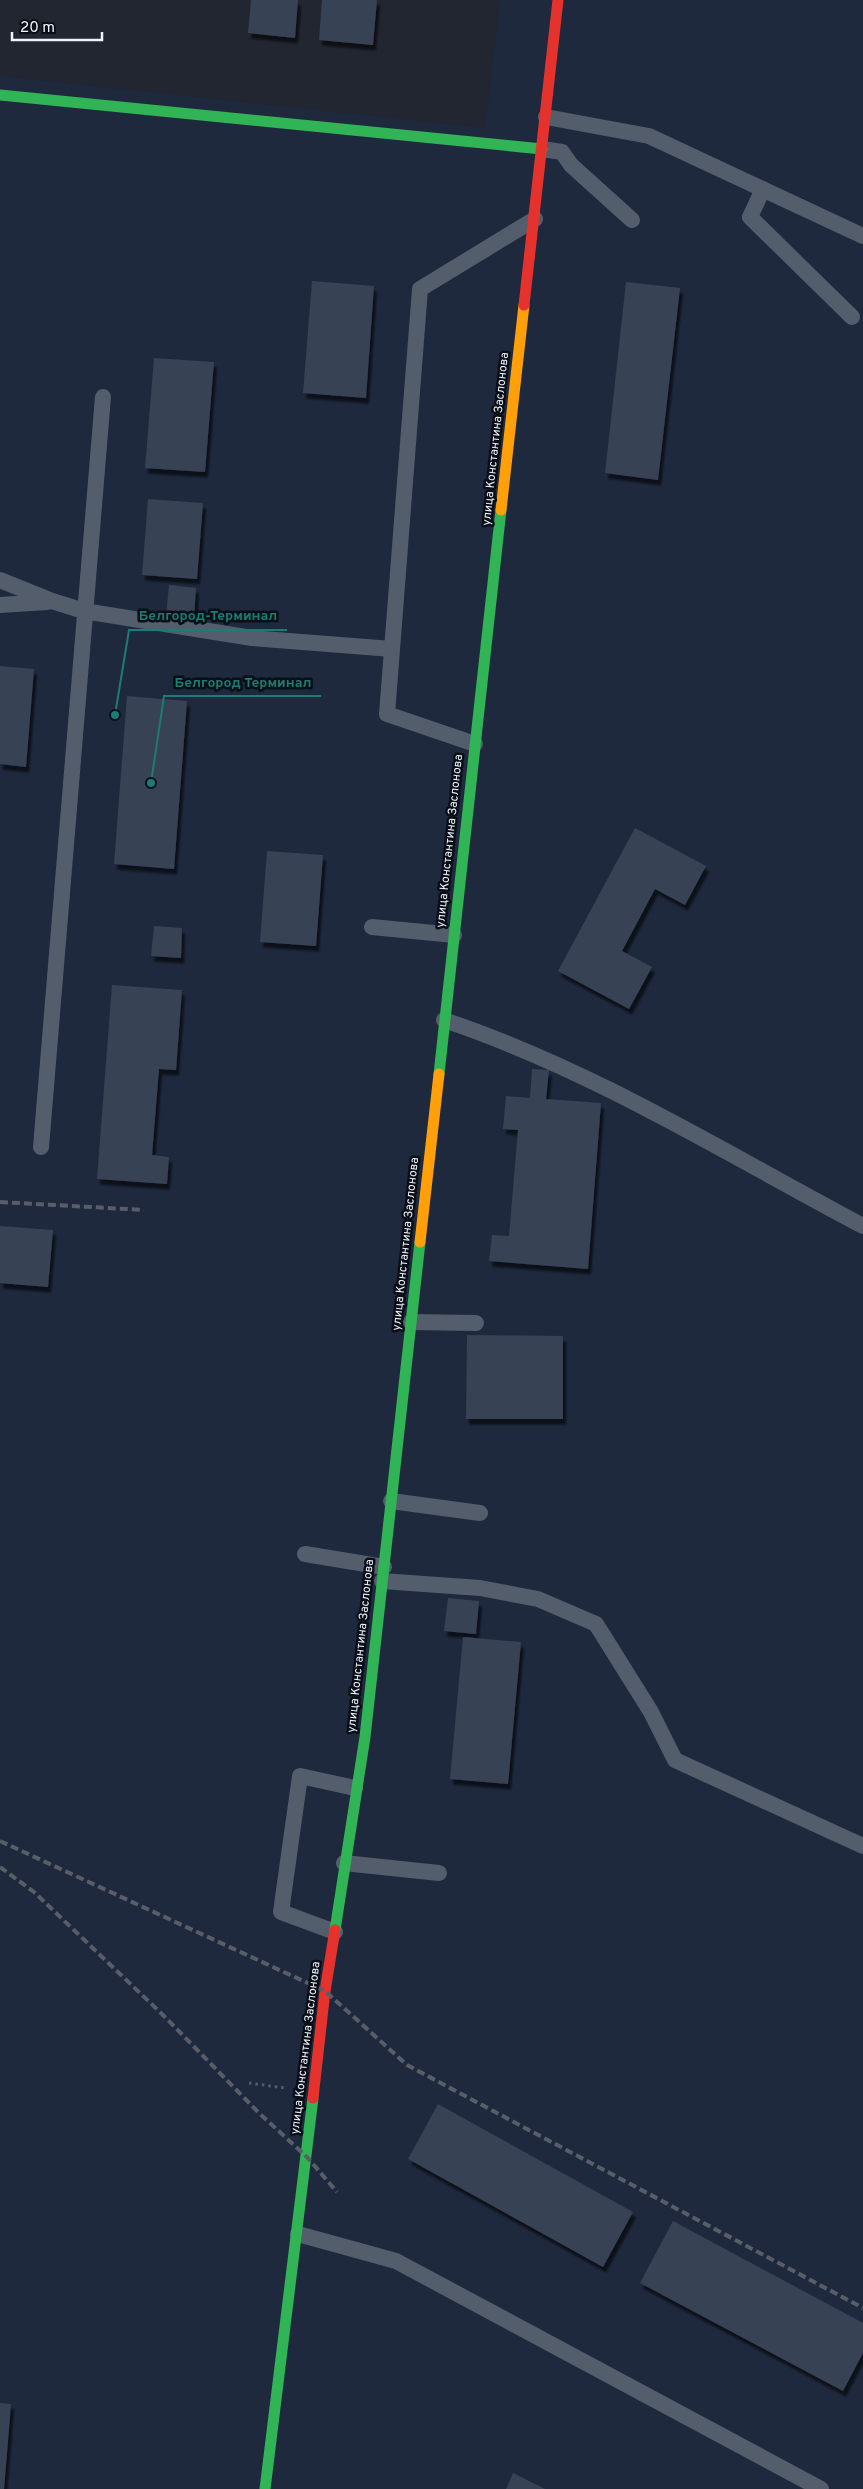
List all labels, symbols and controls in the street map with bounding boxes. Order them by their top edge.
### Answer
scale bar [12,10,102,42]
text: 20 m [20,19,55,38]
street label: улица Константина Заслонова [479,351,513,527]
callout: Белгород-Терминал [129,601,287,630]
text: Белгород-Терминал [139,608,277,625]
callout: Белгород Терминал [164,667,321,696]
text: Белгород Терминал [174,675,312,692]
street label: улица Константина Заслонова [433,753,467,929]
street label: улица Константина Заслонова [389,1156,423,1332]
street label: улица Константина Заслонова [344,1558,378,1734]
street label: улица Константина Заслонова [287,1961,325,2135]

